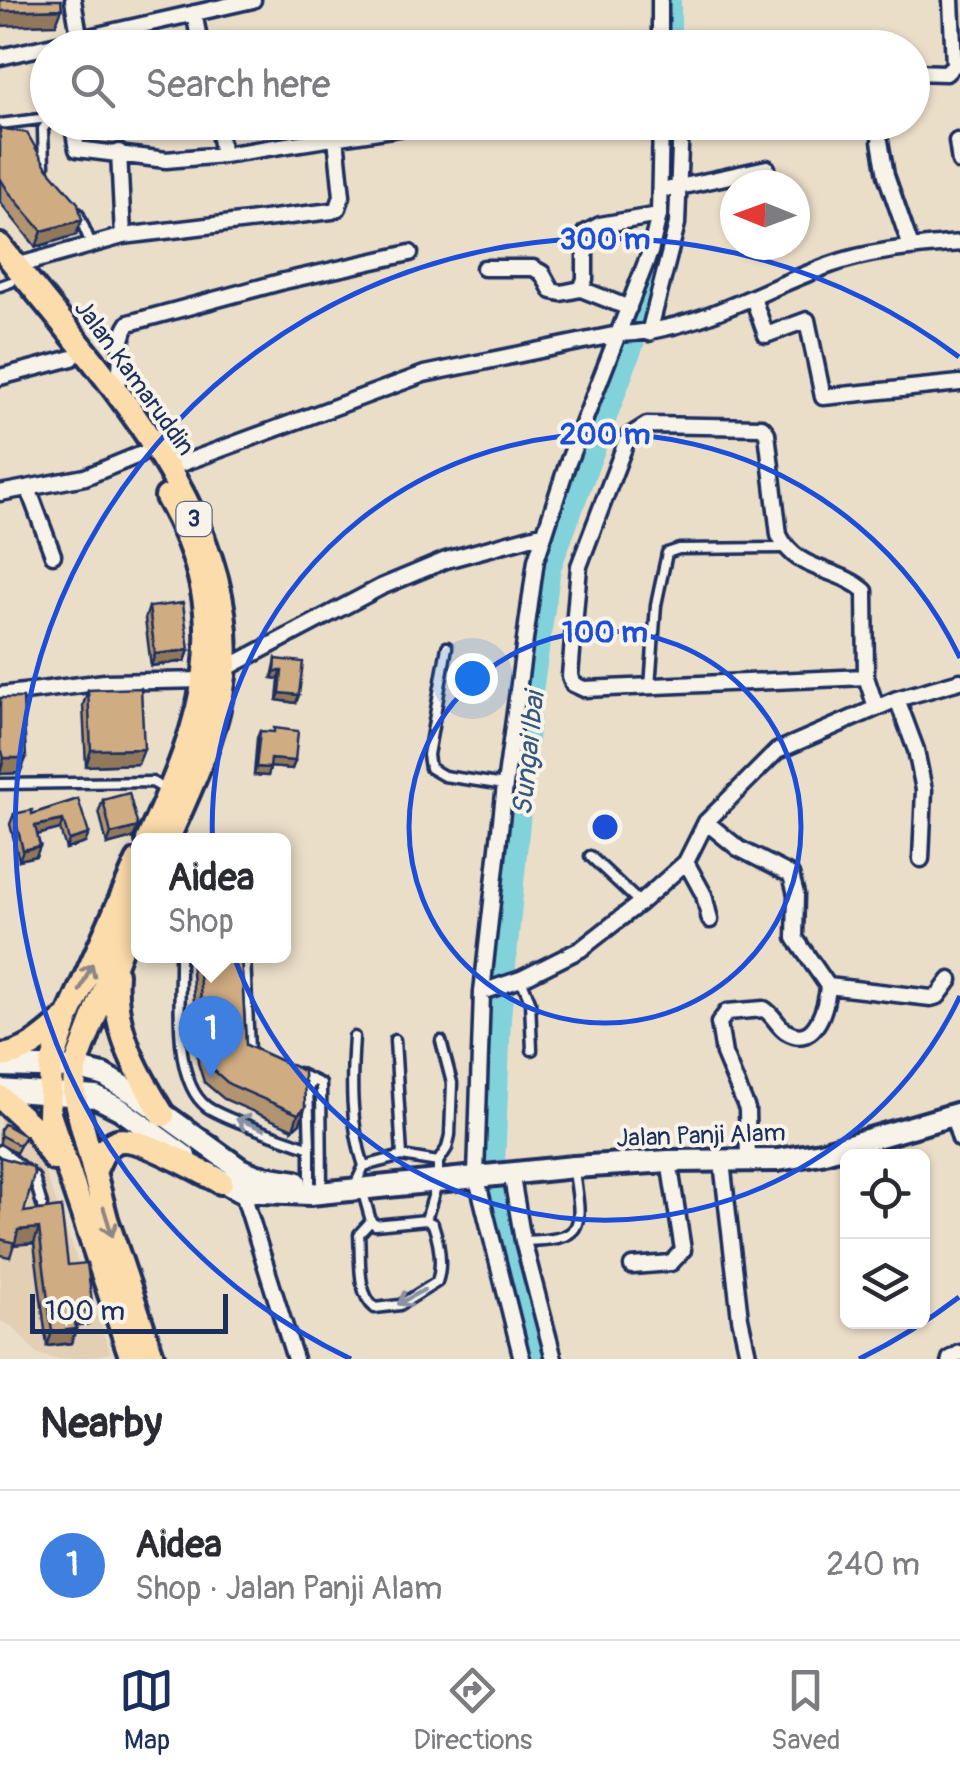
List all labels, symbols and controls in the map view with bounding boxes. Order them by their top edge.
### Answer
search box [30,30,930,140]
icon: search [65,58,120,113]
text: Search here [145,61,331,109]
north arrow [720,170,810,260]
text: 300 m [560,221,650,258]
street label: Jalan Kamaruddin [67,294,201,462]
text: 200 m [560,416,650,453]
road number: 3 [176,502,212,536]
text: 100 m [562,614,648,651]
your location [447,653,498,704]
water label: Sungai Ibai [505,686,553,818]
centre of rings [587,809,623,845]
popup [131,833,291,963]
text: Aidea [168,854,254,902]
text: Shop [168,902,234,942]
one-way arrow [77,963,96,993]
pin: 1 [178,996,244,1078]
one-way arrow [235,1114,266,1132]
street label: Jalan Panji Alam [616,1118,786,1154]
map controls [840,1149,930,1329]
button: locate [840,1149,930,1239]
one-way arrow [100,1206,118,1237]
button: layers [840,1239,930,1329]
one-way arrow [397,1287,426,1307]
scale bar [30,1289,228,1334]
text: 100 m [45,1294,125,1329]
text: Nearby [40,1398,162,1450]
text: Aidea [135,1521,222,1569]
text: 1 [66,1545,79,1585]
text: 240 m [826,1545,920,1585]
text: Shop · Jalan Panji Alam [135,1569,442,1609]
tab: Map [119,1663,174,1758]
tab: Directions [413,1663,532,1758]
tab: Saved [771,1663,841,1758]

